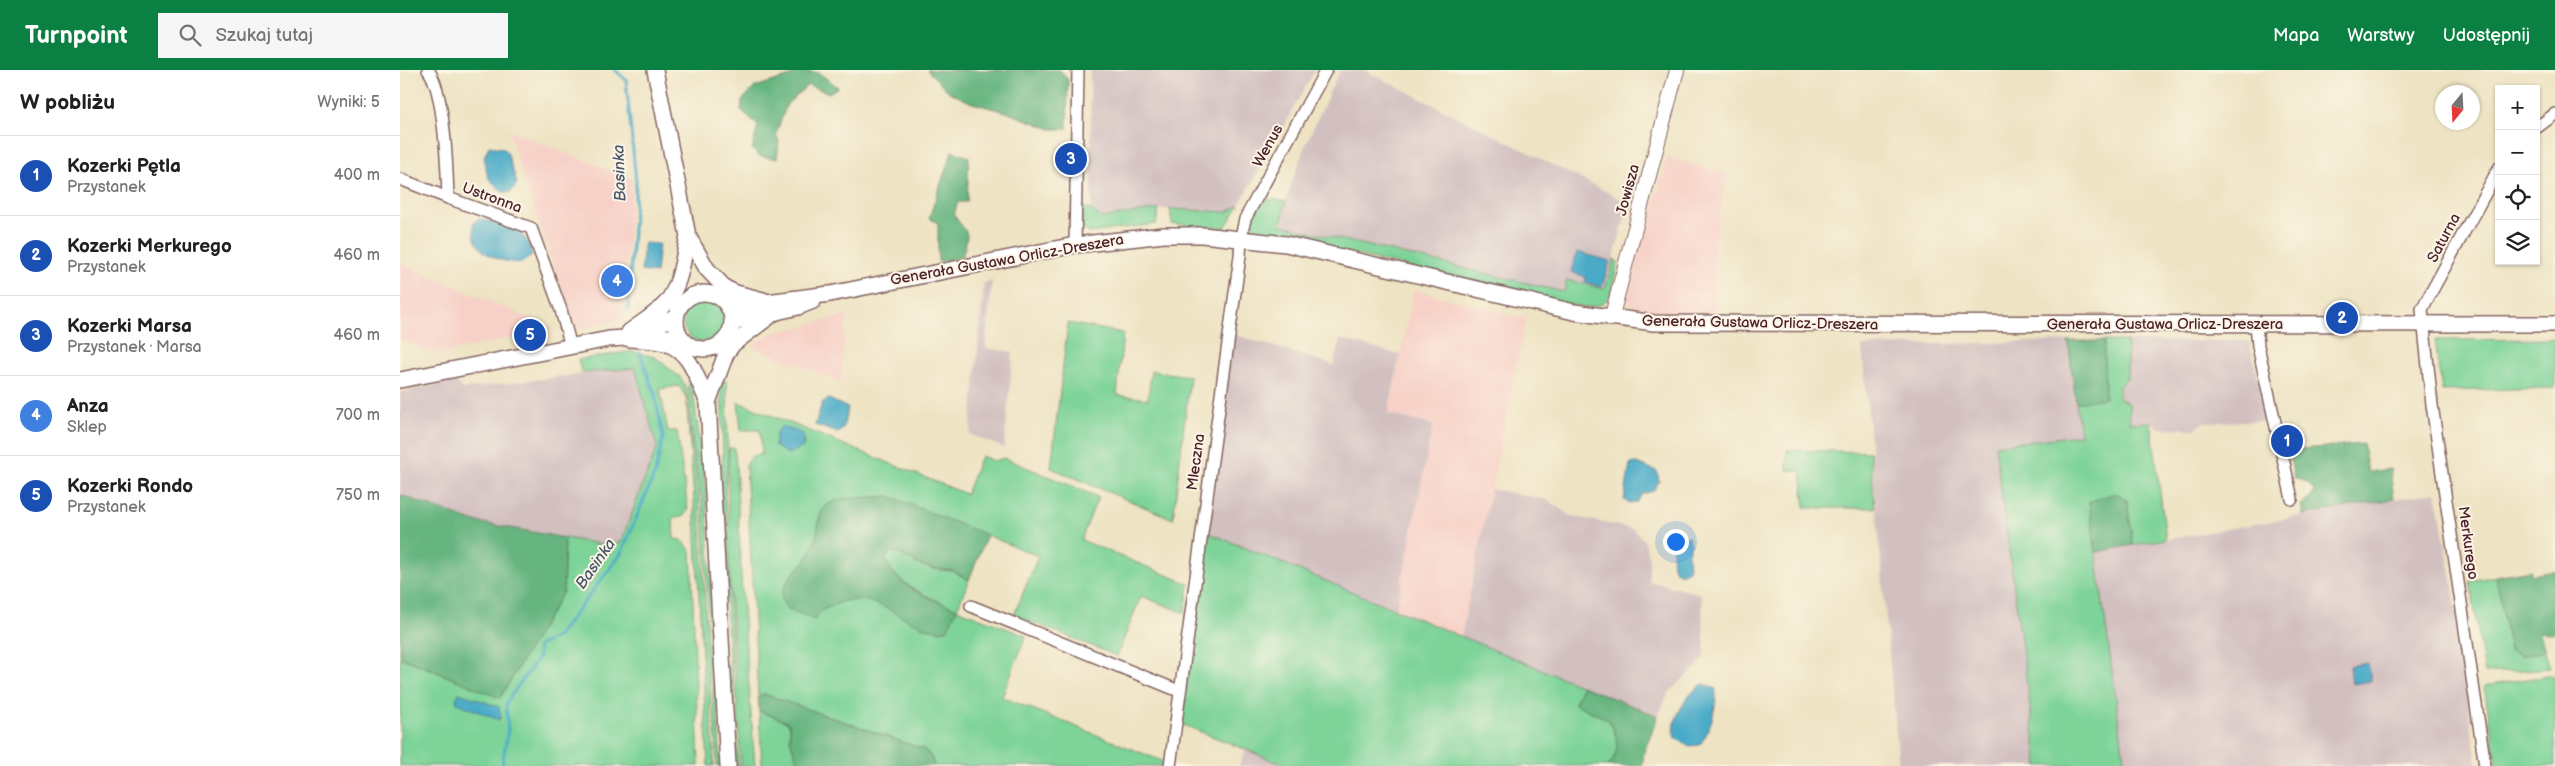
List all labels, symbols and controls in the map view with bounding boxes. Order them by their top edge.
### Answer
search box [158,13,508,58]
text: Turnpoint [25,21,128,50]
icon: search [176,21,204,49]
text: Szukaj tutaj [216,24,313,47]
text: Mapa [2273,25,2319,46]
text: Warstwy [2347,25,2415,46]
text: Udostępnij [2443,25,2530,46]
north arrow [2435,85,2480,130]
map controls [2495,85,2540,265]
button: + [2495,85,2540,130]
text: W pobliżu [20,90,115,115]
text: Wyniki: 5 [317,93,380,112]
street label: Wenus [1249,121,1288,171]
button: − [2495,130,2540,175]
pin: 3 [1055,140,1087,178]
water label: Basinka [610,144,630,202]
text: Kozerki Pętla [67,155,181,178]
street label: Jowisza [1612,162,1644,218]
text: 1 [33,166,39,185]
text: 400 m [334,166,380,185]
button: locate [2495,175,2540,220]
text: Przystanek [67,178,146,197]
street label: Ustronna [460,178,524,218]
street label: Saturna [2423,210,2465,266]
button: layers [2495,220,2540,265]
street label: Generała Gustawa Orlicz-Dreszera [889,230,1125,290]
text: Kozerki Merkurego [67,235,232,258]
text: 2 [31,246,41,265]
text: 460 m [334,246,380,265]
text: Przystanek [67,258,146,277]
pin: 4 [601,262,633,300]
pin: 2 [2326,299,2358,337]
street label: Generała Gustawa Orlicz-Dreszera [1642,311,1878,335]
text: Kozerki Marsa [67,315,192,338]
street label: Generała Gustawa Orlicz-Dreszera [2047,315,2283,334]
pin: 5 [514,316,546,354]
text: 3 [31,326,41,345]
text: 460 m [334,326,380,345]
text: Przystanek · Marsa [67,338,202,357]
text: Anza [67,395,109,418]
text: 4 [31,406,41,425]
text: 700 m [336,406,380,425]
text: Sklep [67,418,107,437]
pin: 1 [2271,422,2303,460]
street label: Mleczna [1183,432,1209,492]
text: Kozerki Rondo [67,475,193,498]
text: 5 [31,486,41,505]
text: 750 m [336,486,380,505]
text: Przystanek [67,498,146,517]
street label: Merkurego [2453,505,2483,581]
your location [1663,529,1689,555]
water label: Basinka [572,535,620,593]

